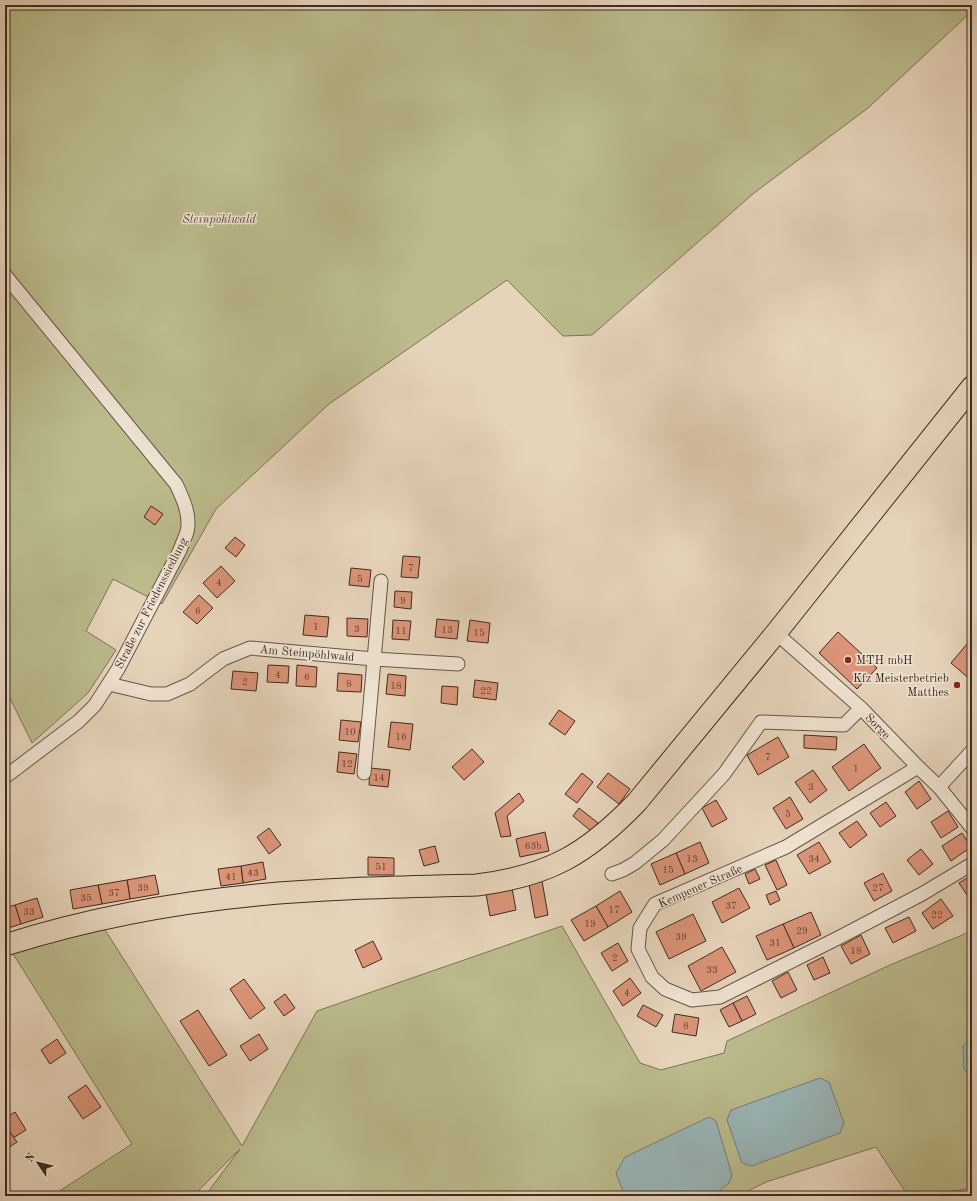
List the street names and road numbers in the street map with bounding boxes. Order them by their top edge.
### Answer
street label: Straße zur Friedenssiedlung [113,535,191,671]
street label: Am Steinpöhlwald [259,644,355,664]
street label: Sorge [862,712,892,742]
street label: Kempener Straße [657,863,745,911]

